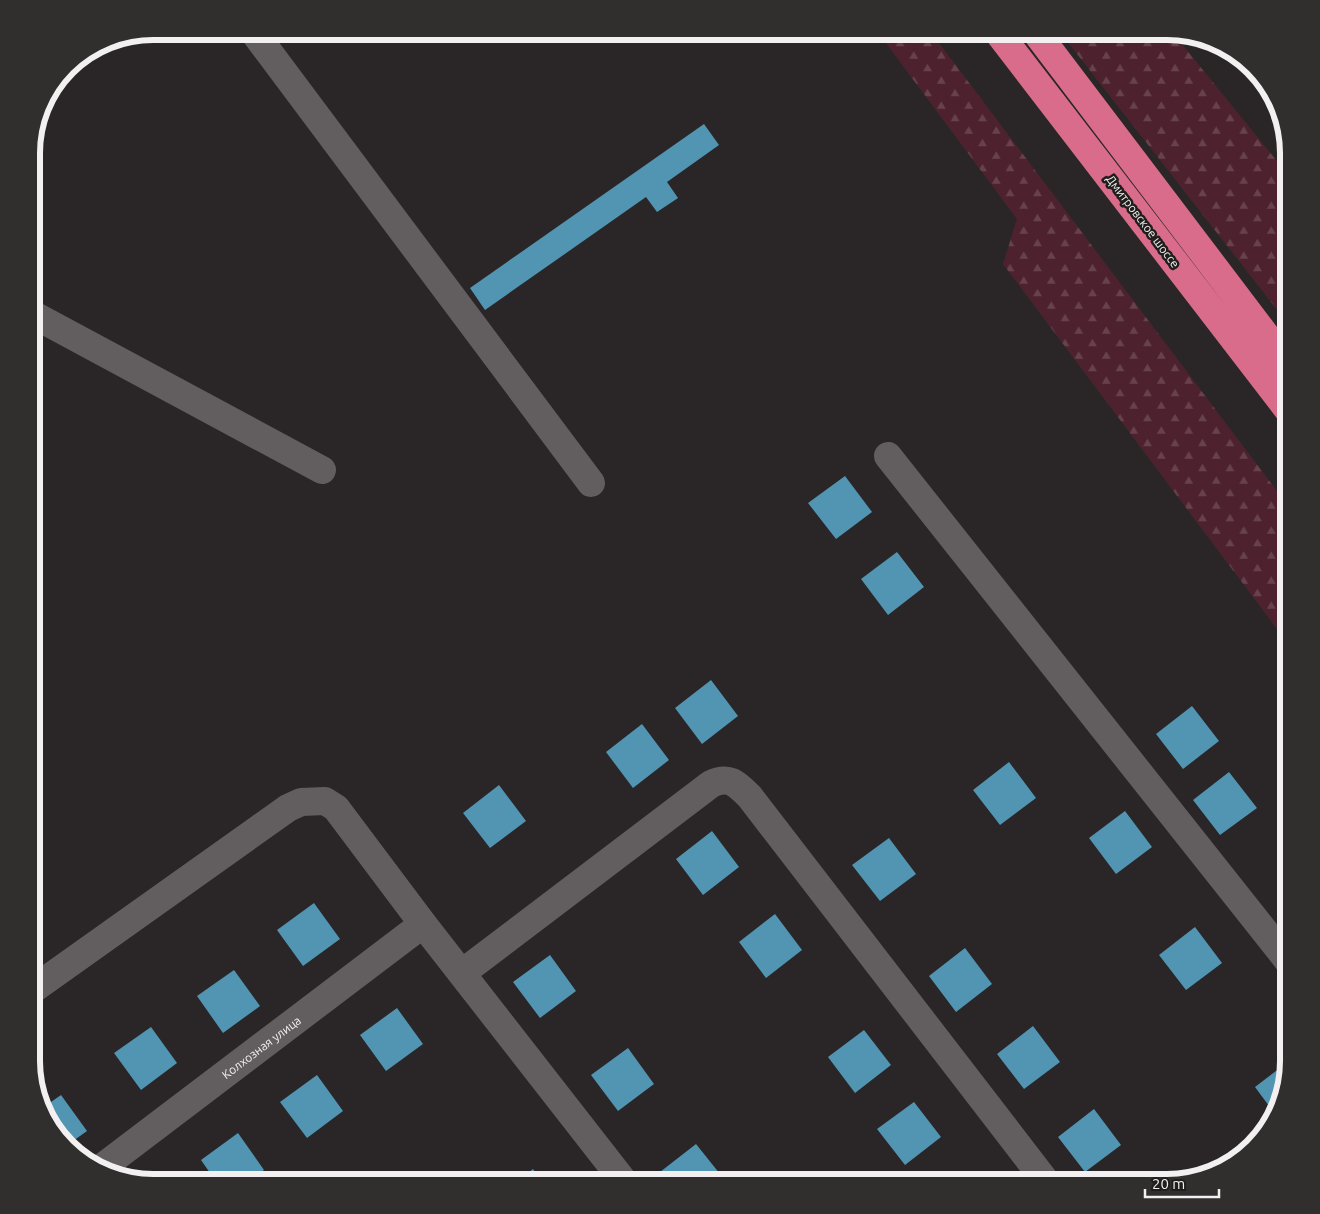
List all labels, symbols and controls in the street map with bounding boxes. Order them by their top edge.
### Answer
street label: Дмитровское шоссе [1104,172,1182,270]
street label: Колхозная улица [219,1013,303,1081]
scale bar [1145,1166,1219,1198]
text: 20 m [1152,1175,1185,1192]

